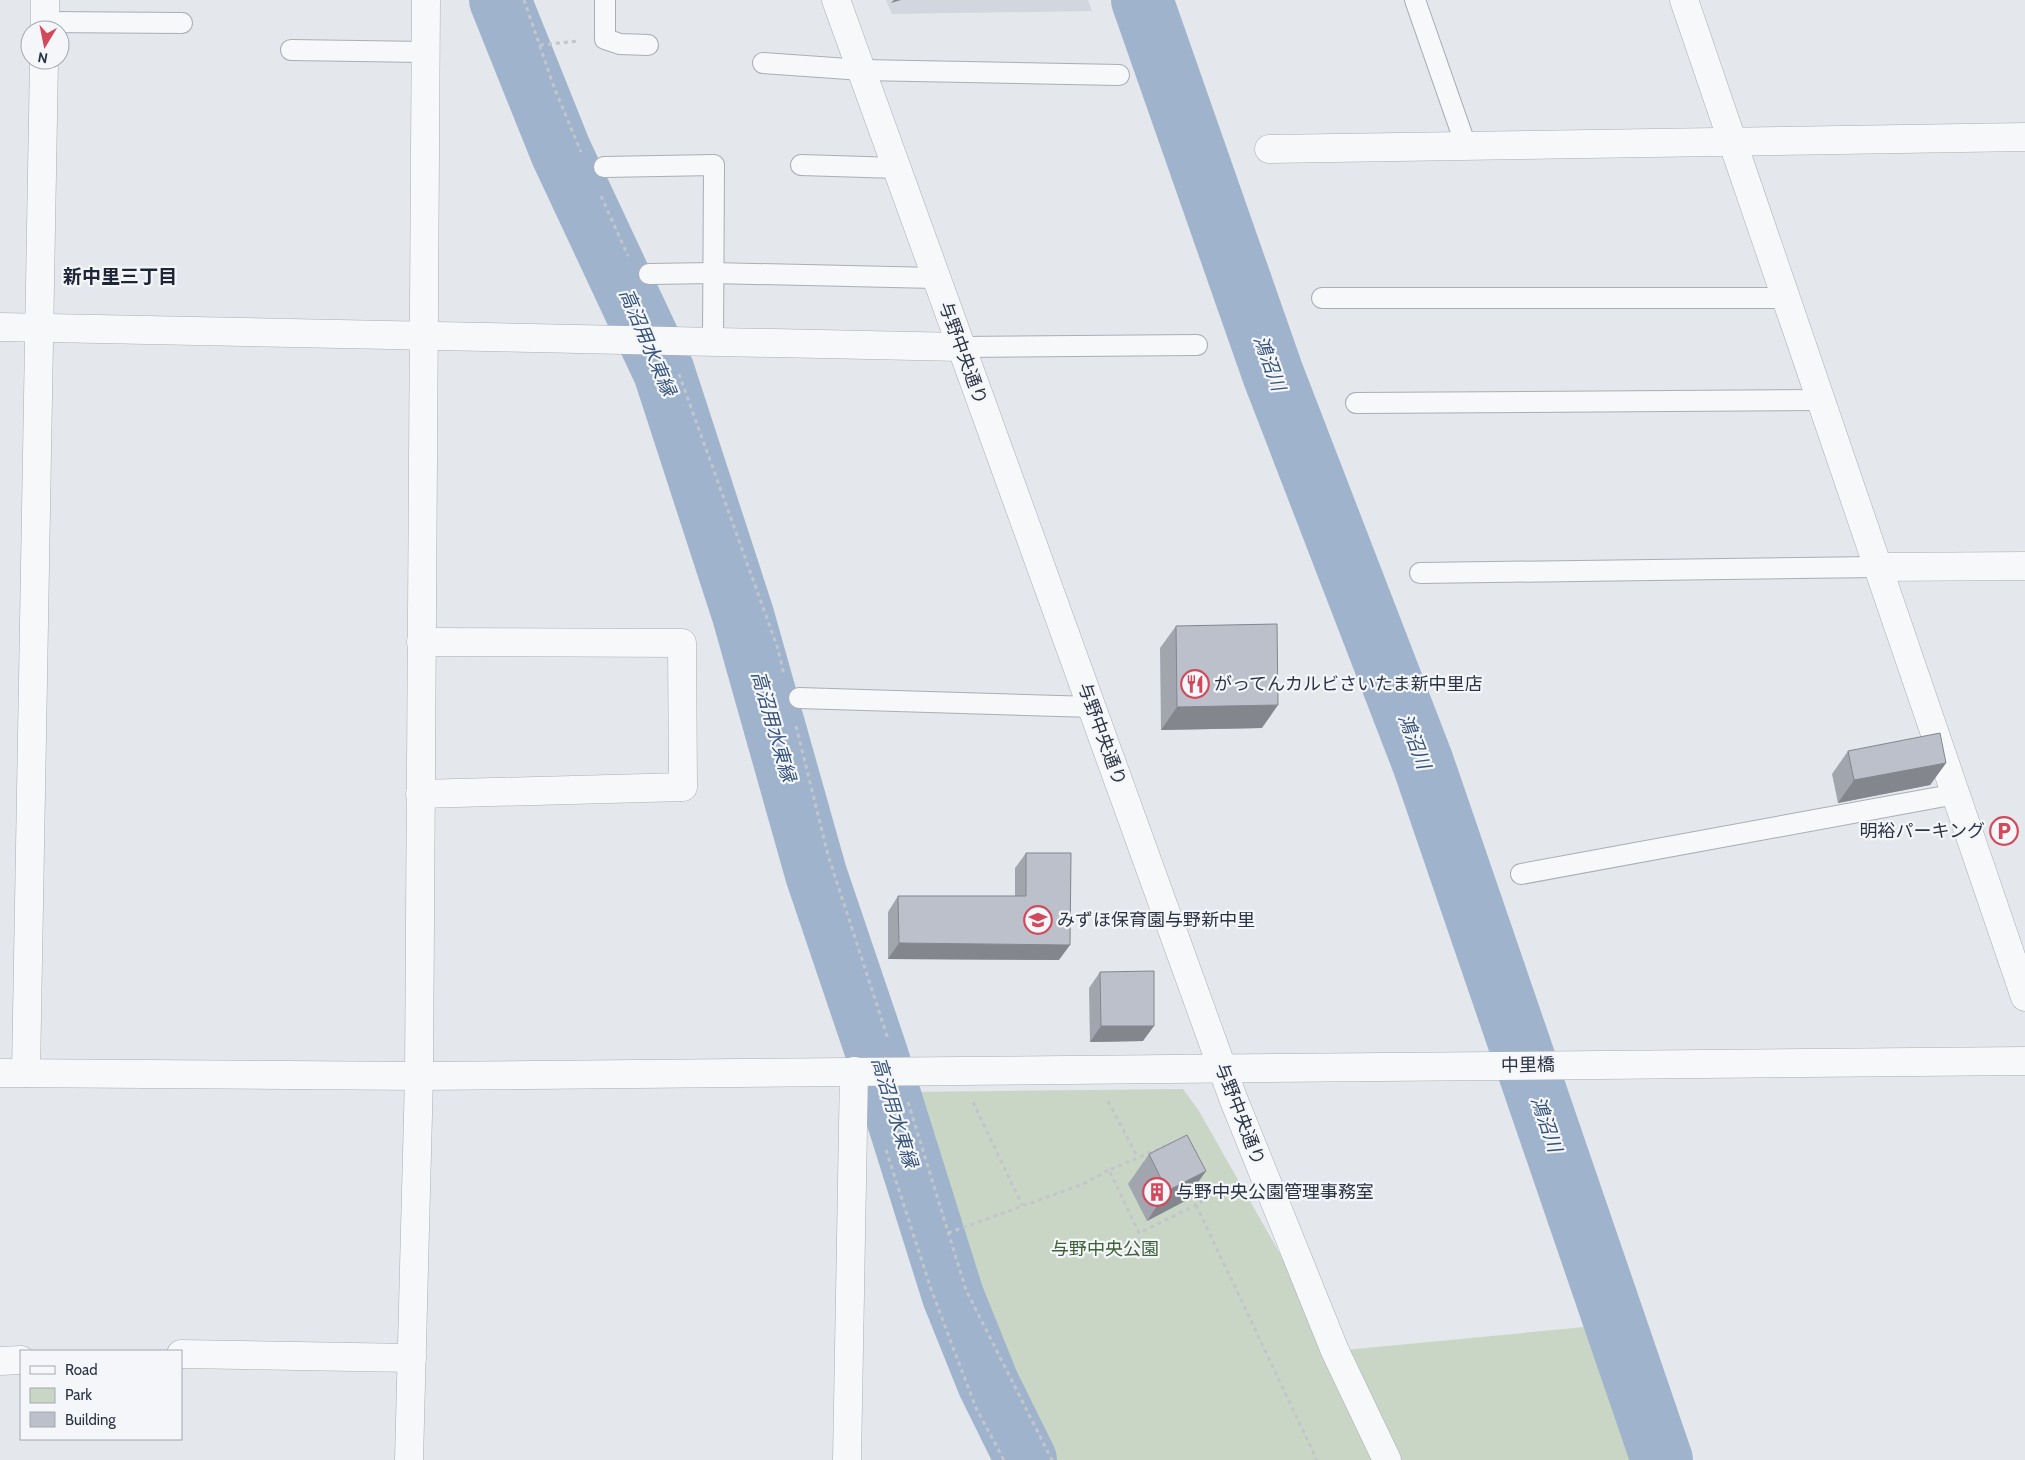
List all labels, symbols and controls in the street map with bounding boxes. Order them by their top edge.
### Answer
north arrow [20,20,70,70]
text: N [36,48,49,68]
district label: 新中里三丁目 [63,265,177,288]
water label: 高沼用水東縁 [615,285,681,401]
street label: 与野中央通り [934,298,992,408]
water label: 鴻沼川 [1249,332,1291,396]
water label: 高沼用水東縁 [747,668,801,786]
restaurant icon: がってんカルビさいたま新中里店 [1180,669,1210,699]
place label: がってんカルビさいたま新中里店 [1214,673,1483,695]
street label: 与野中央通り [1073,679,1131,789]
water label: 鴻沼川 [1394,710,1436,774]
parking icon: 明裕パーキング [1989,816,2019,846]
place label: 明裕パーキング [1860,820,1985,842]
school or university icon: みずほ保育園与野新中里 [1023,905,1053,935]
place label: みずほ保育園与野新中里 [1057,909,1255,931]
water label: 高沼用水東縁 [867,1054,923,1172]
street label: 中里橋 [1501,1054,1555,1076]
street label: 与野中央通り [1210,1060,1270,1168]
water label: 鴻沼川 [1526,1093,1567,1157]
building icon: 与野中央公園管理事務室 [1142,1177,1172,1207]
place label: 与野中央公園管理事務室 [1176,1181,1374,1203]
park label: 与野中央公園 [1051,1238,1159,1260]
legend [20,1350,182,1440]
text: Road [65,1361,98,1379]
text: Park [65,1386,92,1404]
text: Building [65,1411,116,1429]

